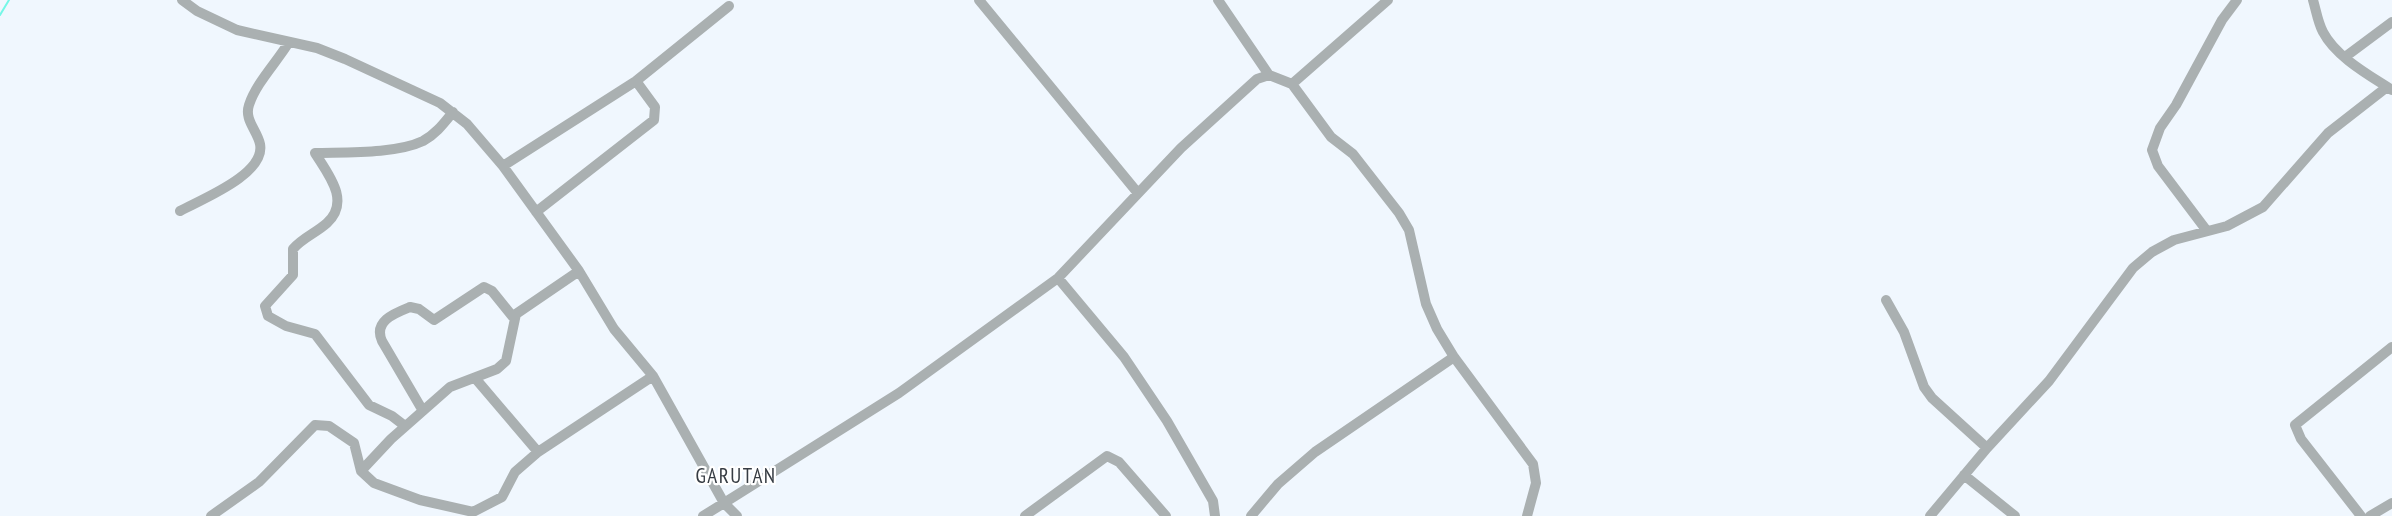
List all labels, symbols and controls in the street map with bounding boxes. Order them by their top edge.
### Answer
district label: GARUTAN [695,462,777,489]

